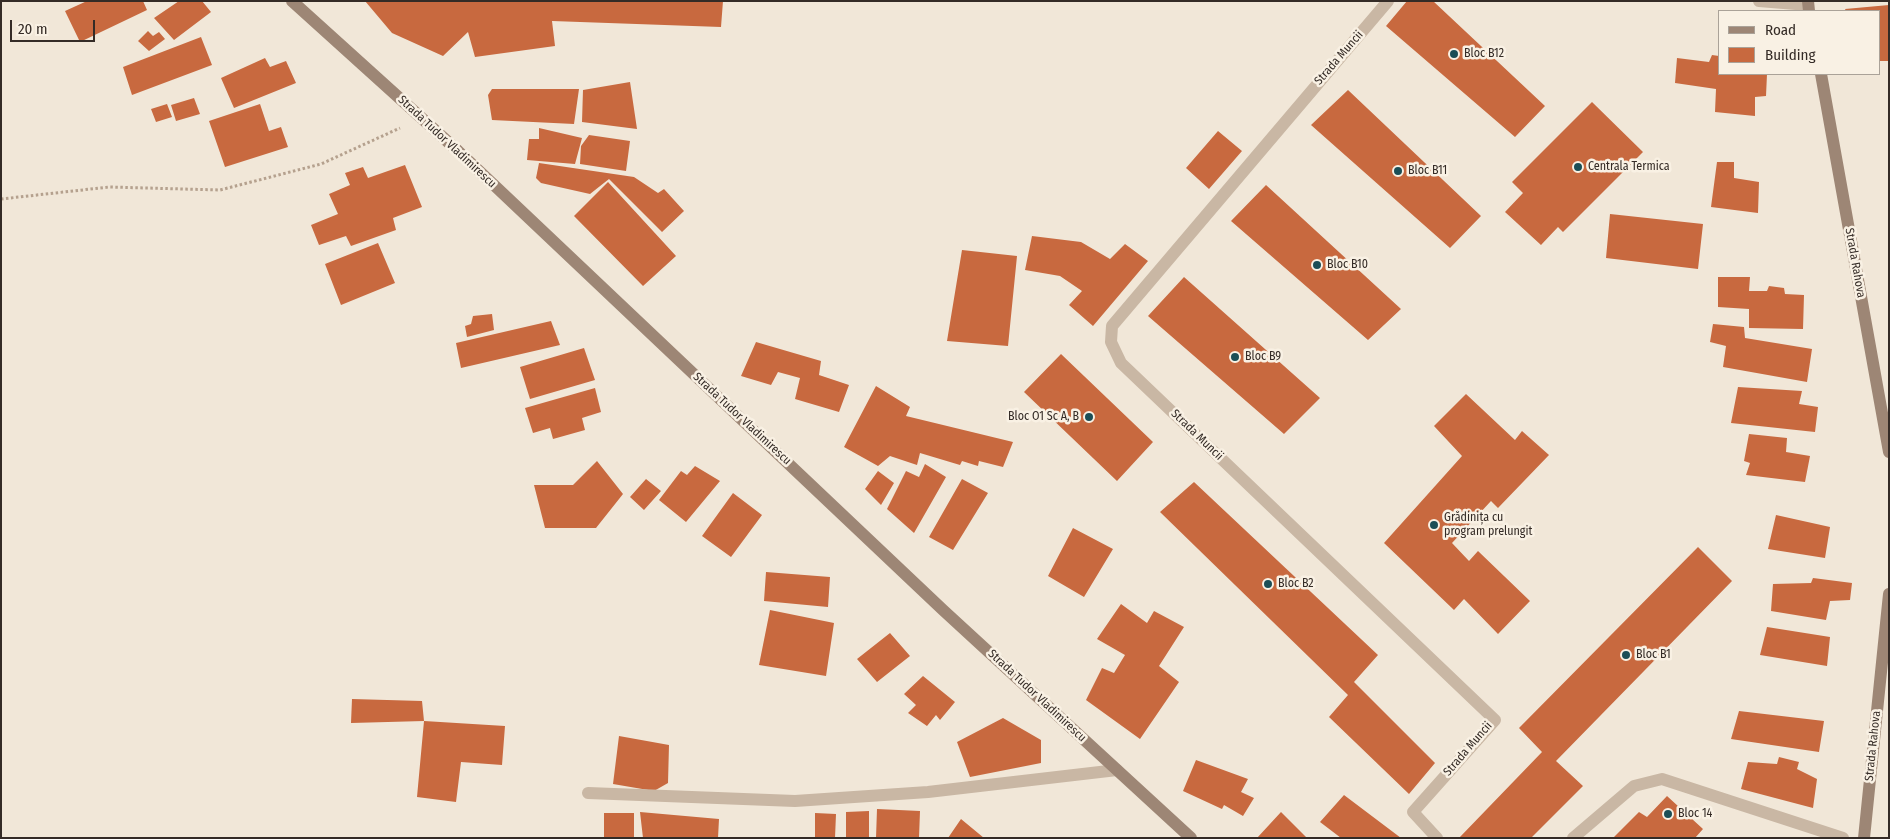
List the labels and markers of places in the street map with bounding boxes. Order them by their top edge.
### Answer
place label: Bloc B12 [1464,47,1504,61]
marker: Bloc B12 [1448,48,1460,60]
place label: Centrala Termica [1588,160,1670,174]
marker: Centrala Termica [1572,161,1584,173]
place label: Bloc B11 [1408,164,1447,178]
marker: Bloc B11 [1392,165,1404,177]
place label: Bloc B10 [1327,258,1368,272]
marker: Bloc B10 [1311,259,1323,271]
place label: Bloc B9 [1245,350,1281,364]
marker: Bloc B9 [1229,351,1241,363]
place label: Bloc O1 Sc A, B [1008,410,1079,424]
marker: Bloc O1 Sc A, B [1083,411,1095,423]
place label: Grădinița cu program prelungit [1444,511,1532,539]
marker: Grădinița cu program prelungit [1428,519,1440,531]
place label: Bloc B2 [1278,577,1314,591]
marker: Bloc B2 [1262,578,1274,590]
place label: Bloc B1 [1636,648,1671,662]
marker: Bloc B1 [1620,649,1632,661]
place label: Bloc 14 [1678,807,1712,821]
marker: Bloc 14 [1662,808,1674,820]

